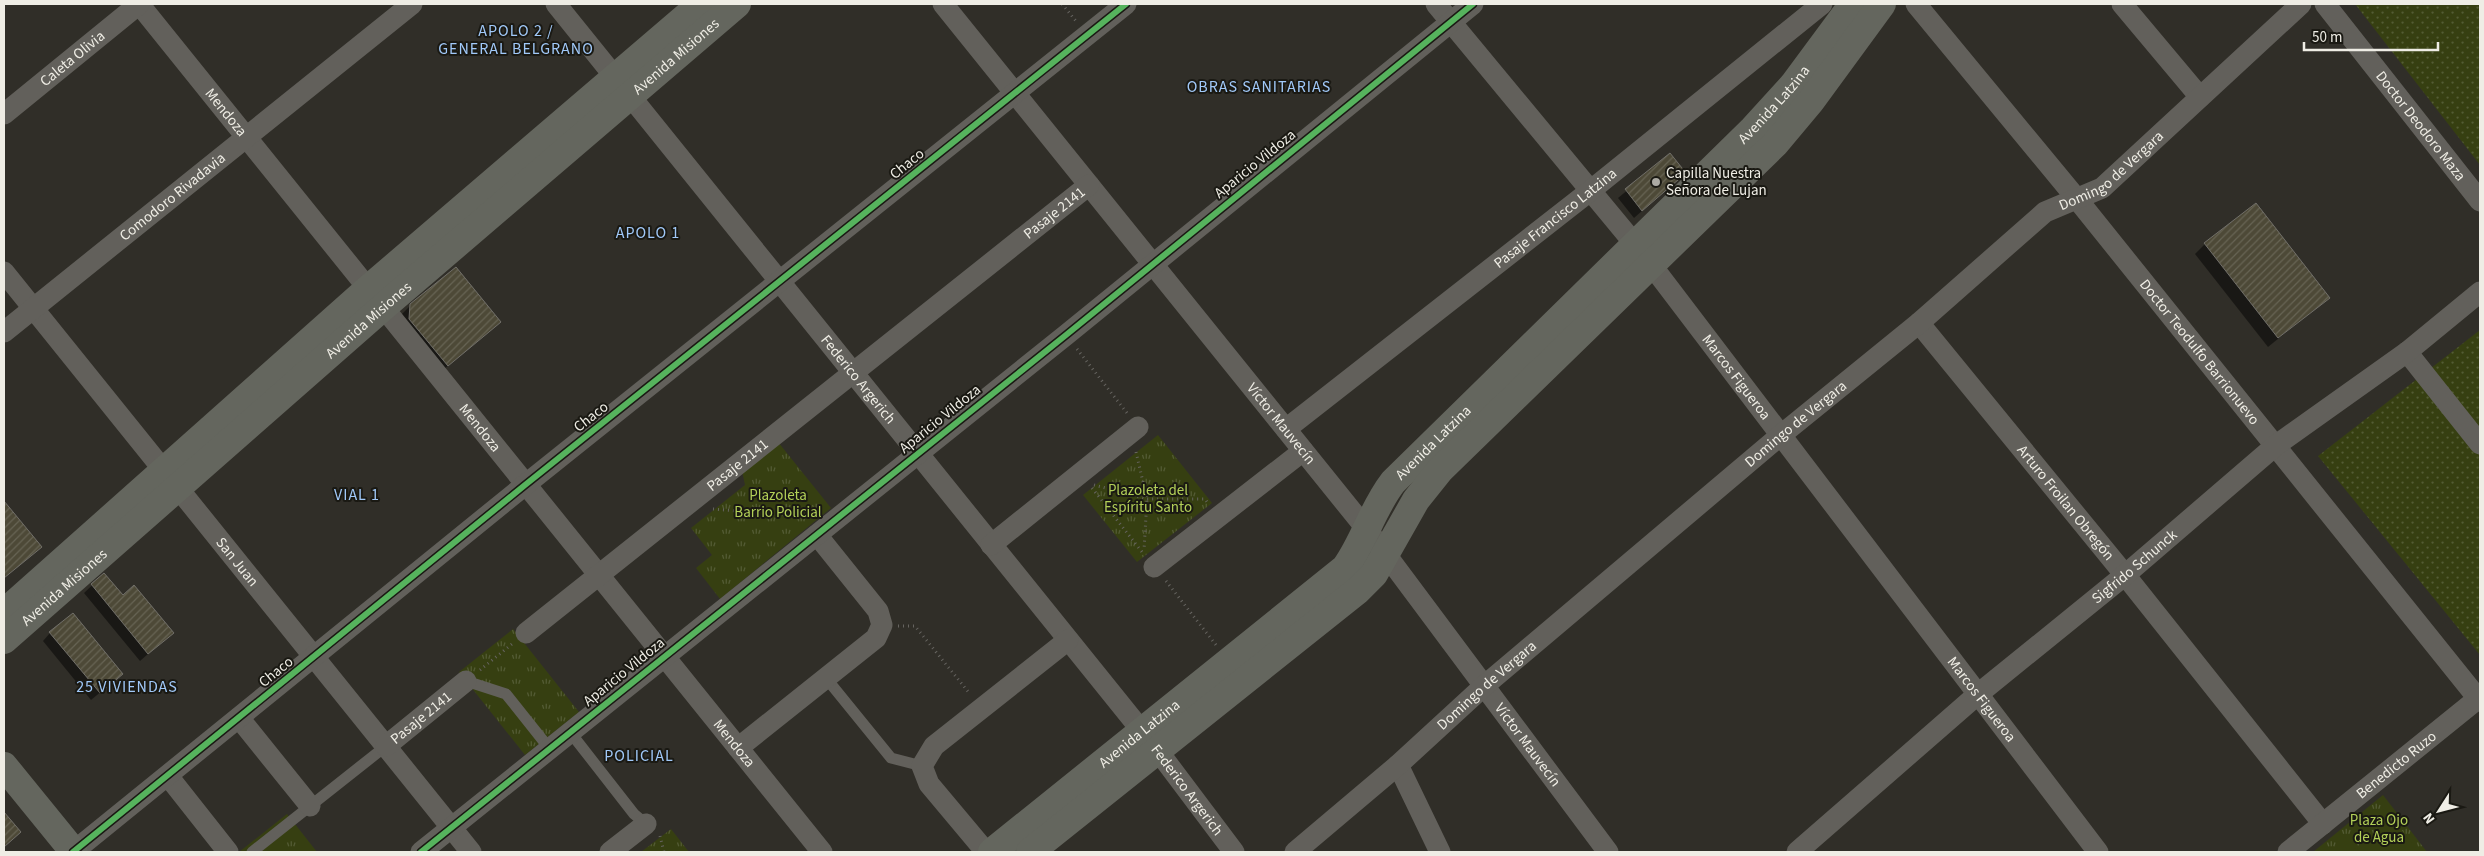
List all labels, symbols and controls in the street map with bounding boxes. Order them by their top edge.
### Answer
street label: Avenida Misiones [628,13,724,99]
district label: APOLO 2 / GENERAL BELGRANO [438,20,594,60]
scale bar [2304,20,2438,52]
street label: Caleta Olivia [35,26,109,91]
text: 50 m [2312,27,2342,48]
street label: Avenida Latzina [1733,61,1815,149]
street label: Doctor Deodoro Maza [2371,66,2471,185]
district label: OBRAS SANITARIAS [1187,76,1331,98]
street label: Mendoza [200,84,252,141]
street label: Aparicio Vildoza [1210,125,1300,203]
street label: Domingo de Vergara [2055,126,2168,216]
street label: Chaco [885,144,929,184]
street label: Comodoro Rivadavia [115,148,230,246]
street label: Pasaje Francisco Latzina [1489,163,1621,273]
place label: Capilla Nuestra Señora de Lujan [1666,163,1767,201]
marker: Capilla Nuestra Señora de Lujan [1650,176,1662,188]
street label: Pasaje 2141 [1019,182,1089,244]
district label: APOLO 1 [616,222,680,244]
street label: Doctor Teodulfo Barrionuevo [2135,275,2265,429]
street label: Avenida Misiones [321,277,416,363]
street label: Federico Argerich [816,330,901,428]
street label: Marcos Figueroa [1697,330,1776,424]
street label: Domingo de Vergara [1740,375,1851,472]
street label: Víctor Mauvecín [1242,378,1321,469]
street label: Aparicio Vildoza [895,380,985,458]
street label: Chaco [569,397,613,437]
street label: Mendoza [454,399,506,456]
street label: Avenida Latzina [1391,400,1476,485]
street label: Pasaje 2141 [702,434,773,496]
street label: Arturo Froilan Obregón [2012,440,2119,565]
park label: Plazoleta del Espíritu Santo [1104,480,1192,518]
district label: VIAL 1 [334,484,380,506]
park label: Plazoleta Barrio Policial [734,485,822,523]
street label: Sigfrido Schunck [2087,524,2182,609]
street label: San Juan [211,533,264,591]
street label: Avenida Misiones [17,544,112,631]
street label: Aparicio Vildoza [579,633,669,711]
street label: Domingo de Vergara [1432,636,1541,735]
street label: Chaco [254,652,298,692]
street label: Marcos Figueroa [1942,652,2021,746]
district label: 25 VIVIENDAS [76,676,178,698]
street label: Pasaje 2141 [386,686,456,749]
street label: Avenida Latzina [1094,694,1184,773]
street label: Víctor Mauvecín [1490,699,1566,791]
street label: Mendoza [708,714,760,772]
street label: Benedicto Ruzo [2352,726,2441,804]
street label: Federico Argerich [1146,740,1228,840]
district label: POLICIAL [604,745,674,767]
north arrow [2414,786,2464,836]
text: N [2418,808,2440,828]
park label: Plaza Ojo de Agua [2350,810,2408,848]

